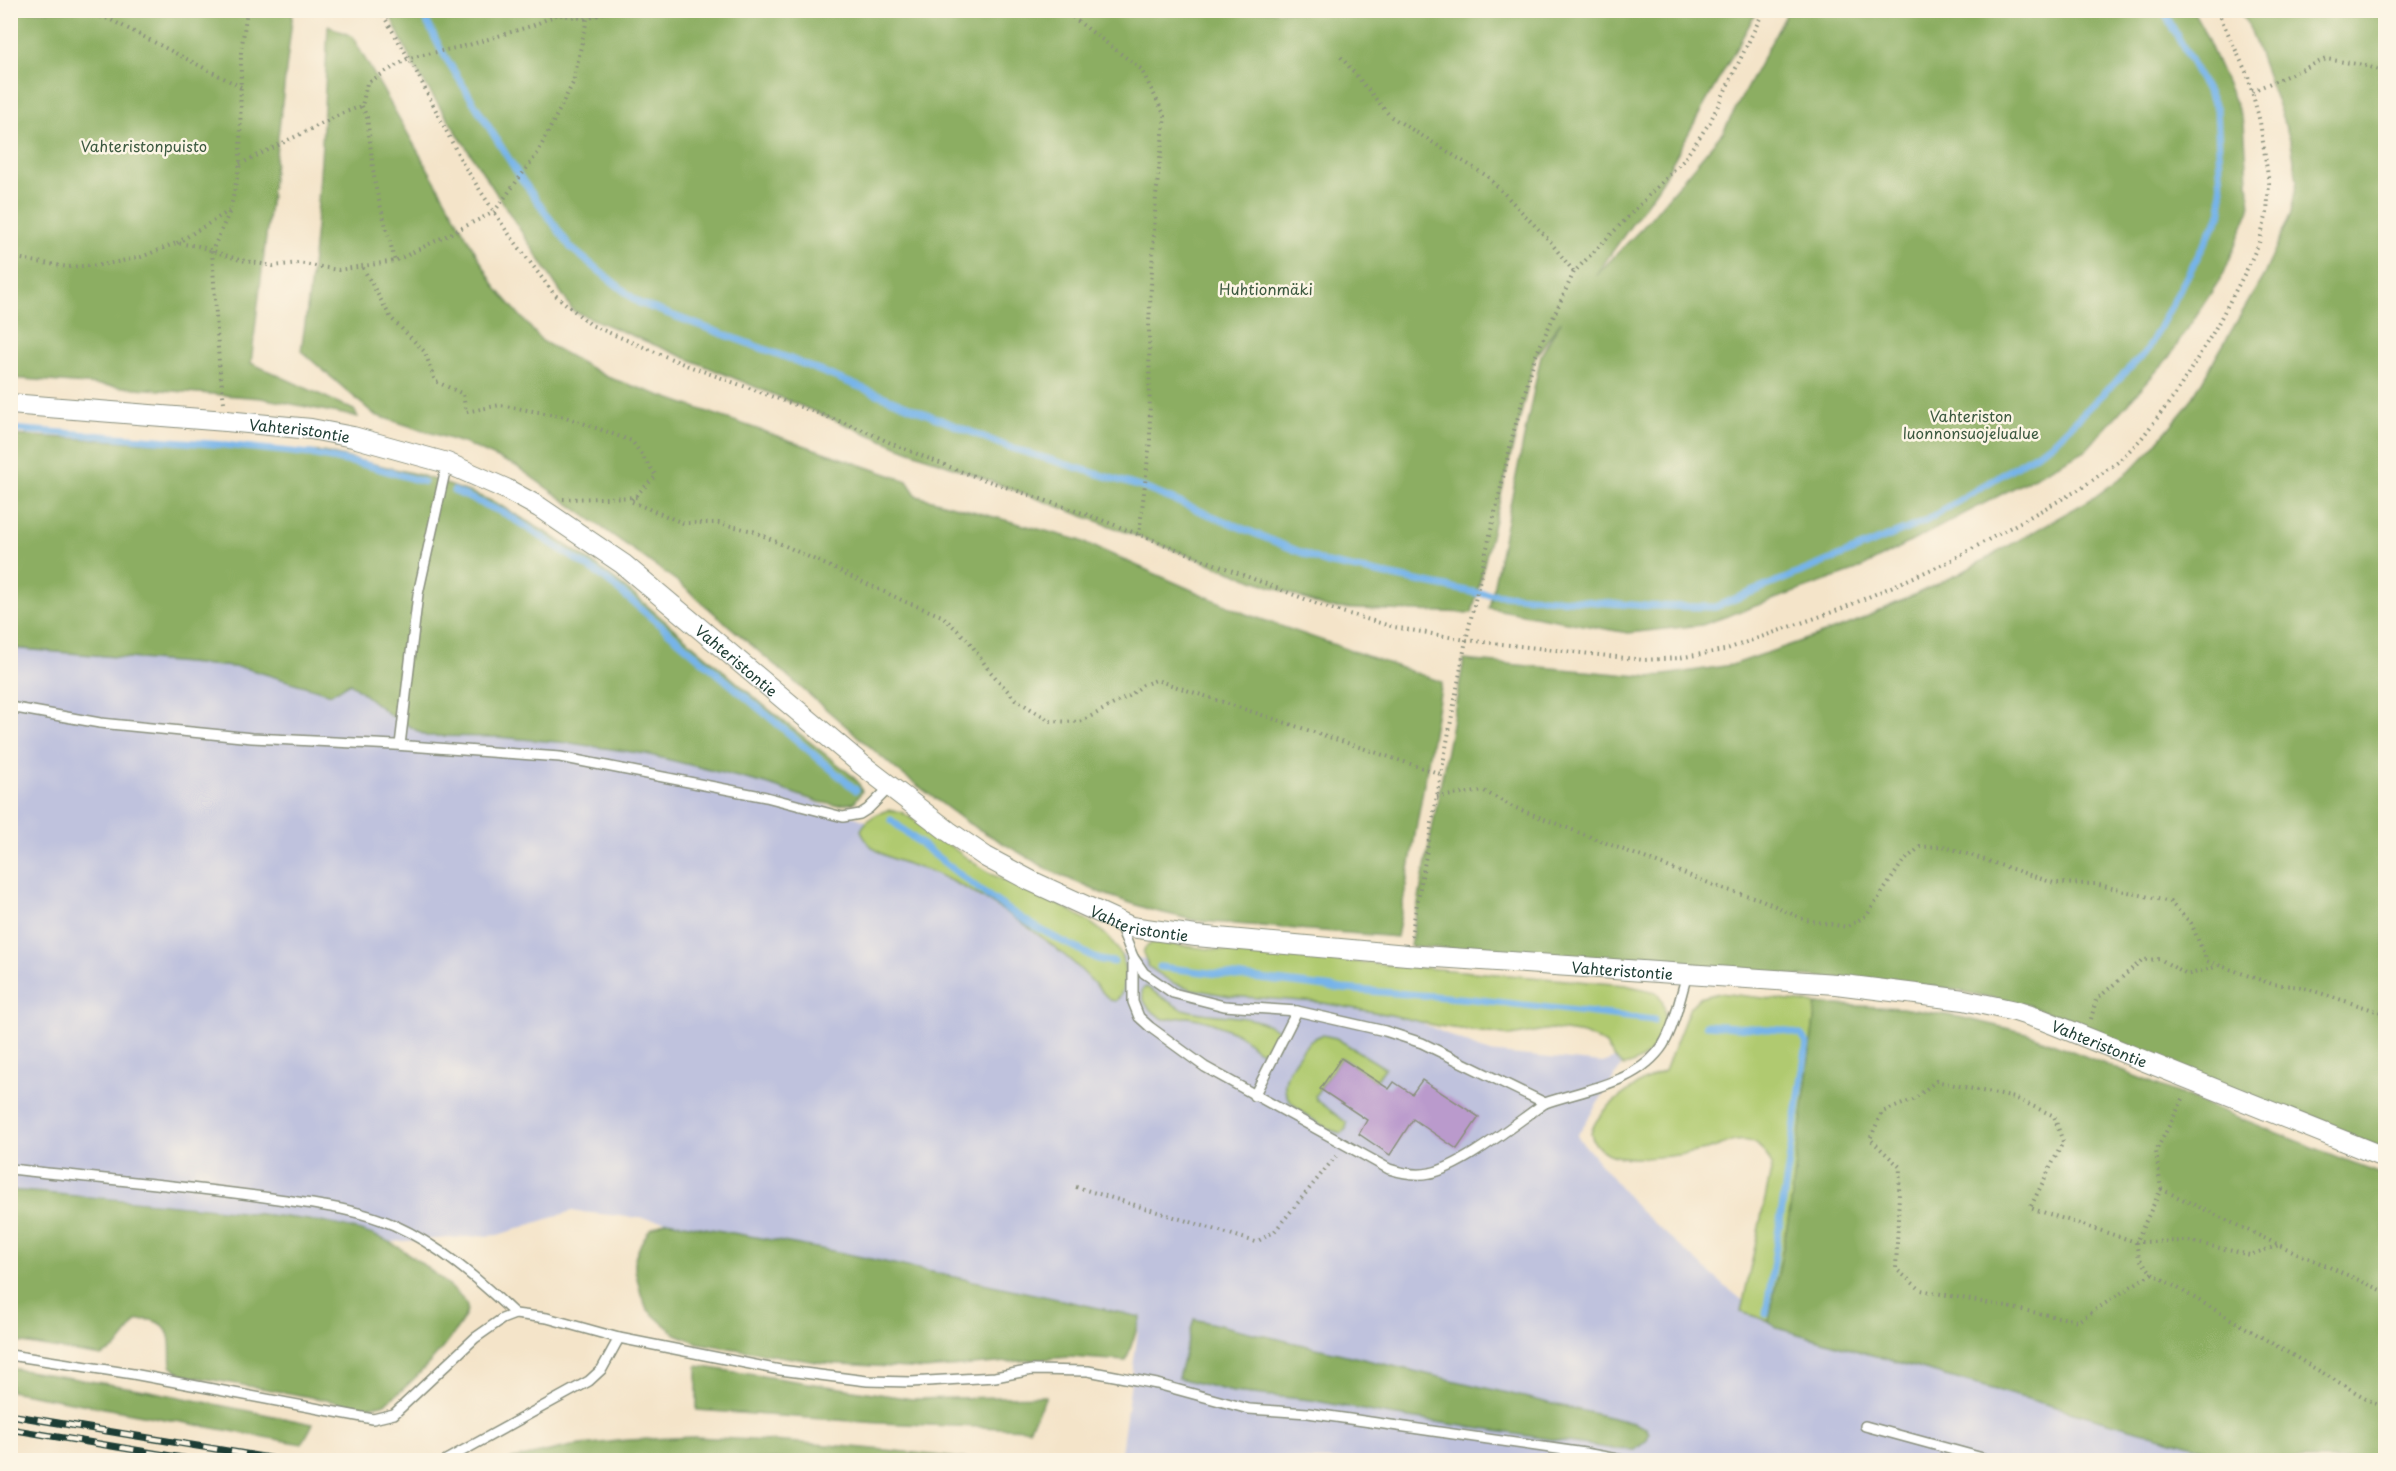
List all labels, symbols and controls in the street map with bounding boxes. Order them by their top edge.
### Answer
park label: Vahteristonpuisto [81,134,207,157]
park label: Huhtionmäki [1219,277,1313,300]
park label: Vahteriston luonnonsuojelualue [1903,404,2039,444]
street label: Vahteristontie [248,412,352,448]
street label: Vahteristontie [691,619,783,701]
street label: Vahteristontie [1087,898,1190,946]
street label: Vahteristontie [1571,955,1674,984]
street label: Vahteristontie [2049,1013,2151,1072]

